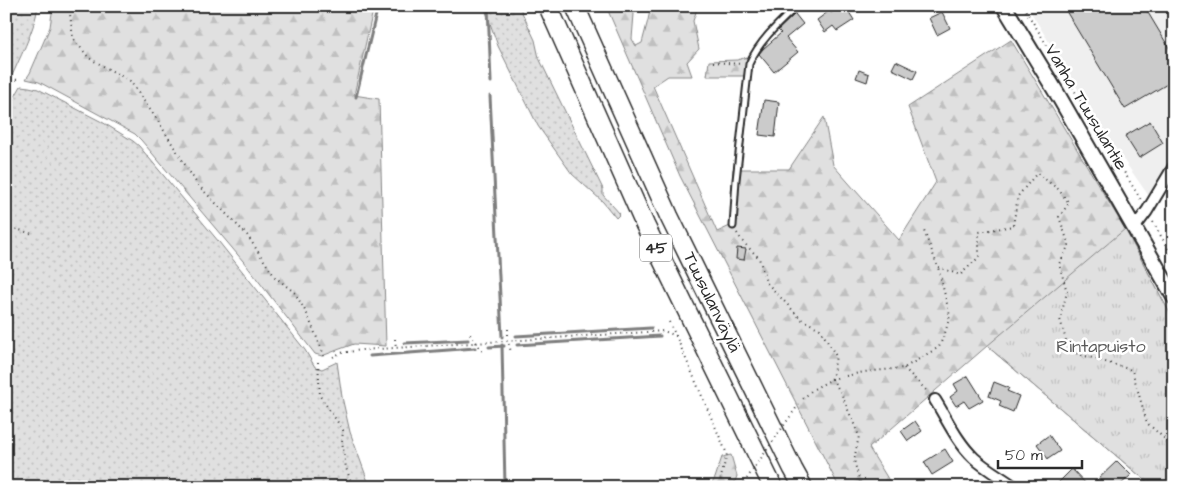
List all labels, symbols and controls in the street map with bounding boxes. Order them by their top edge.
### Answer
street label: Vanha Tuusulantie [1038,39,1134,175]
road number: 45 [640,234,672,262]
street label: Tuusulanväylä [676,248,747,357]
park label: Rintapuisto [1056,334,1146,359]
scale bar [998,438,1081,470]
text: 50 m [1005,445,1043,466]

